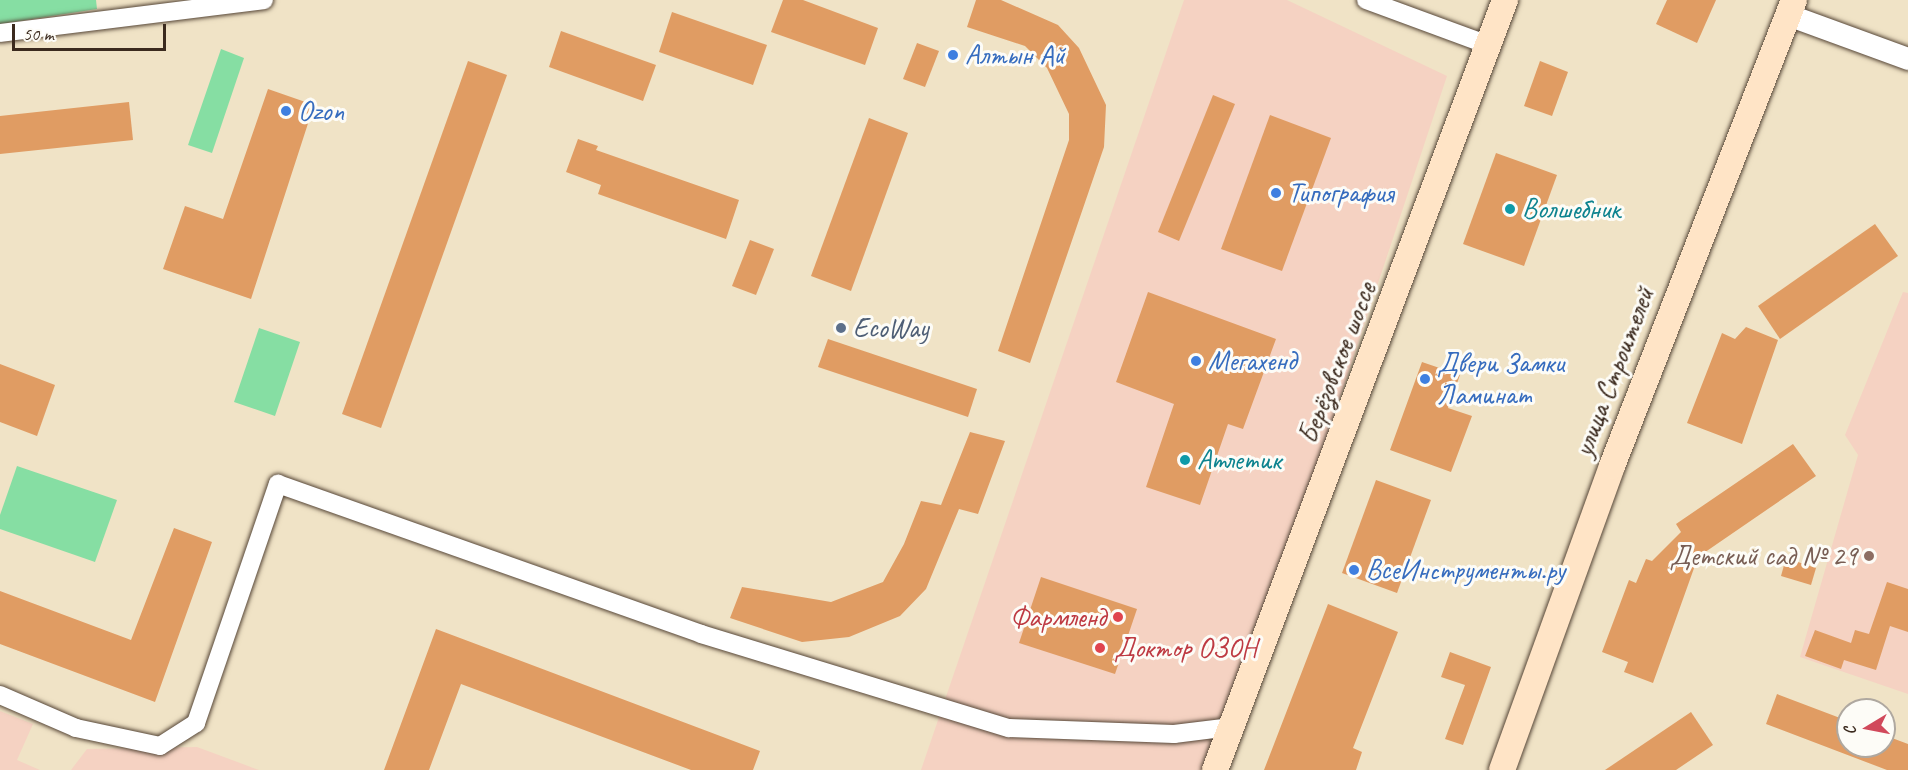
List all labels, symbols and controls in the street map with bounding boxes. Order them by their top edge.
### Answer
scale bar [15,12,170,50]
text: 50 m [23,23,54,45]
place label: Алтын Ай [965,38,1065,72]
marker: Алтын Ай [946,48,960,62]
place label: Ozon [298,94,344,128]
marker: Ozon [279,104,293,118]
place label: Типография [1288,176,1393,210]
marker: Типография [1269,186,1283,200]
place label: Волшебник [1522,192,1620,226]
marker: Волшебник [1503,202,1517,216]
street label: Берёзовское шоссе [1291,277,1383,449]
street label: улица Строителей [1567,284,1661,460]
place label: EcoWay [853,311,929,345]
marker: EcoWay [834,321,848,335]
place label: Мегахенд [1208,344,1297,378]
place label: Двери Замки Ламинат [1437,346,1569,412]
marker: Мегахенд [1189,354,1203,368]
marker: Двери Замки Ламинат [1418,372,1432,386]
place label: Атлетик [1197,443,1281,477]
marker: Атлетик [1178,453,1192,467]
place label: Детский сад № 29 [1670,539,1857,573]
marker: Детский сад № 29 [1862,549,1876,563]
place label: ВсеИнструменты.ру [1366,553,1565,587]
marker: ВсеИнструменты.ру [1347,563,1361,577]
place label: Фармленд [1010,600,1106,634]
marker: Фармленд [1111,610,1125,624]
place label: Доктор ОЗОН [1114,631,1257,665]
marker: Доктор ОЗОН [1091,639,1109,657]
north arrow [1836,698,1896,758]
text: С [1840,725,1861,736]

